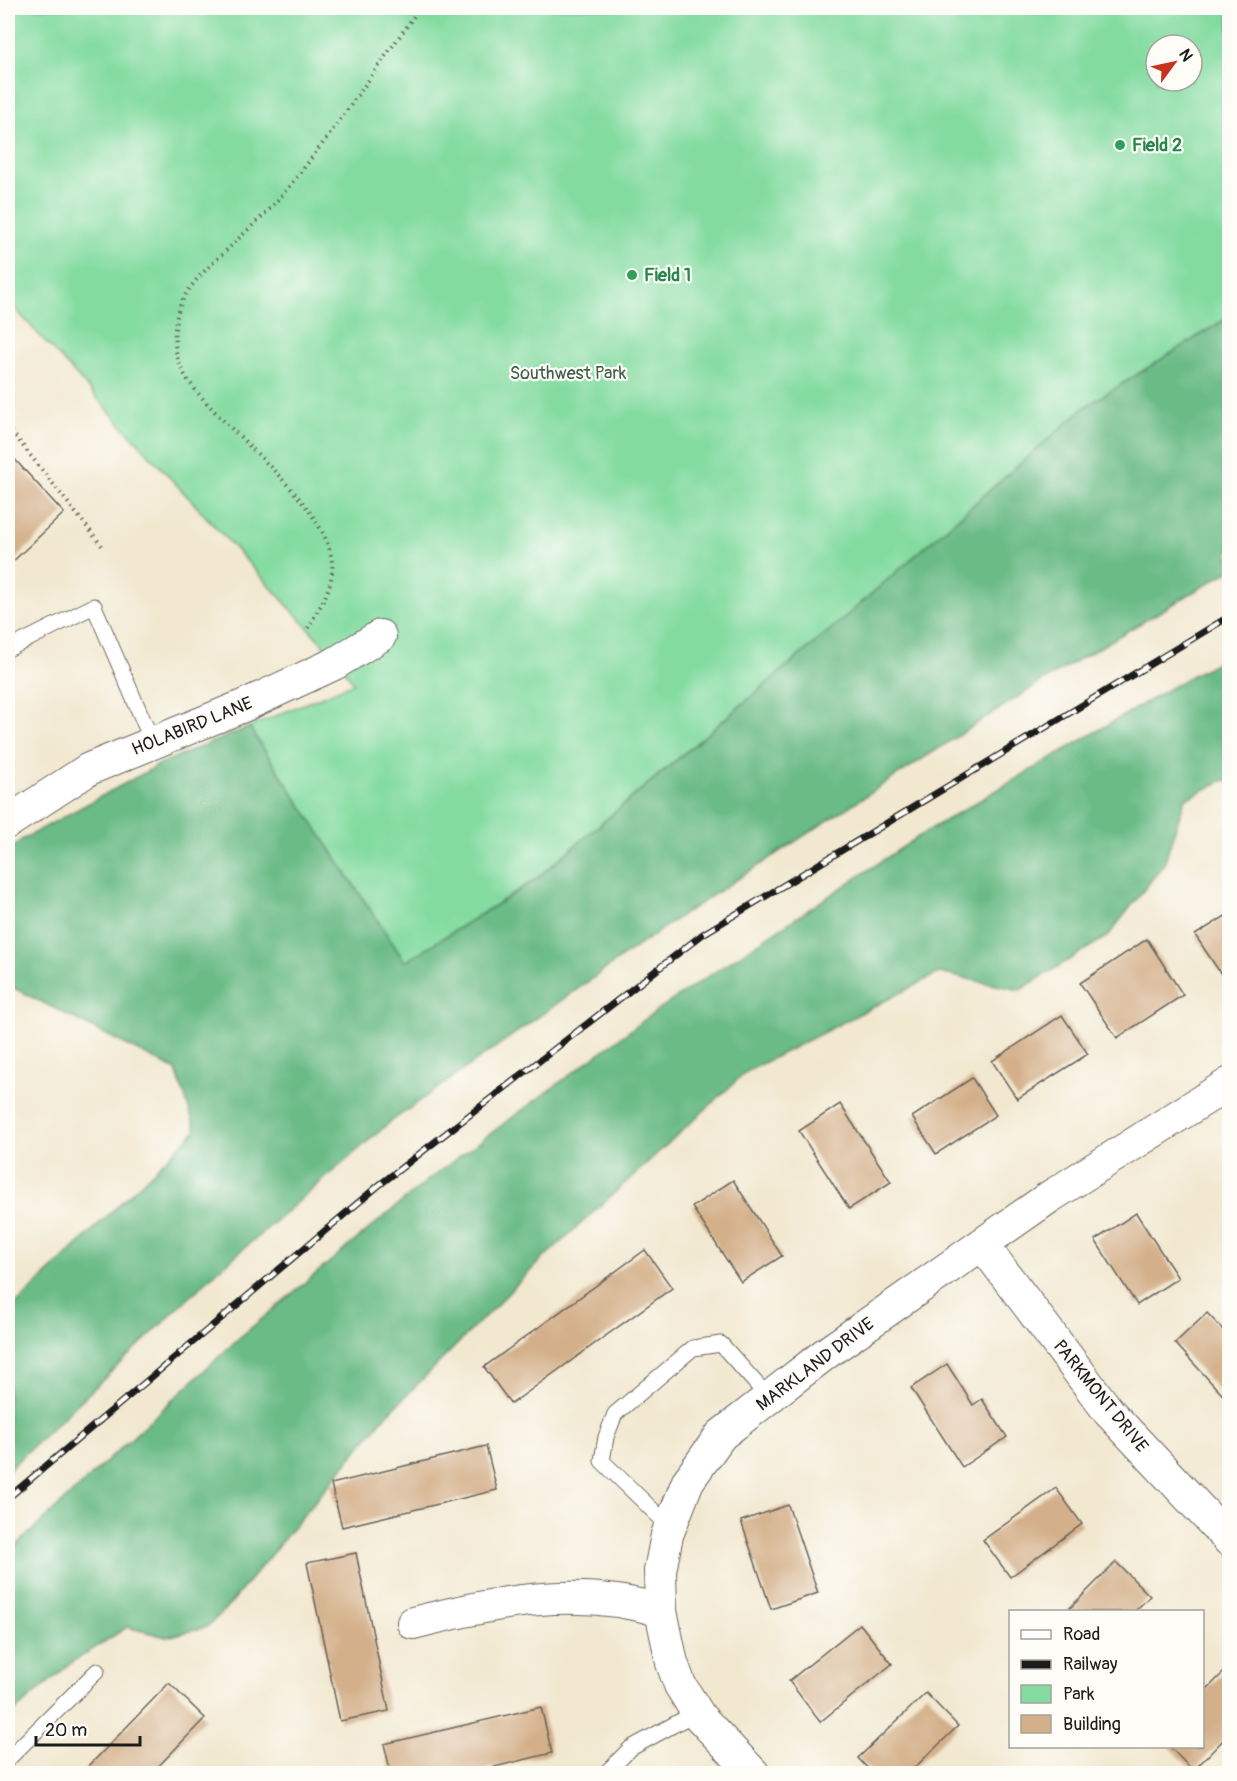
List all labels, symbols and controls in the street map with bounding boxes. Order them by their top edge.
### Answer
north arrow [1144,33,1204,93]
text: N [1174,45,1197,66]
place label: Field 2 [1132,134,1182,157]
marker: Field 2 [1113,138,1127,152]
place label: Field 1 [644,264,691,287]
marker: Field 1 [625,268,639,282]
park label: Southwest Park [510,362,627,385]
street label: HOLABIRD LANE [128,692,256,761]
street label: MARKLAND DRIVE [752,1312,879,1416]
street label: PARKMONT DRIVE [1048,1335,1153,1457]
legend [1009,1610,1204,1748]
text: Road [1063,1623,1100,1646]
text: Railway [1063,1653,1118,1676]
text: Park [1063,1683,1095,1706]
scale bar [36,1709,140,1747]
text: Building [1063,1713,1121,1736]
text: 20 m [45,1719,87,1742]

